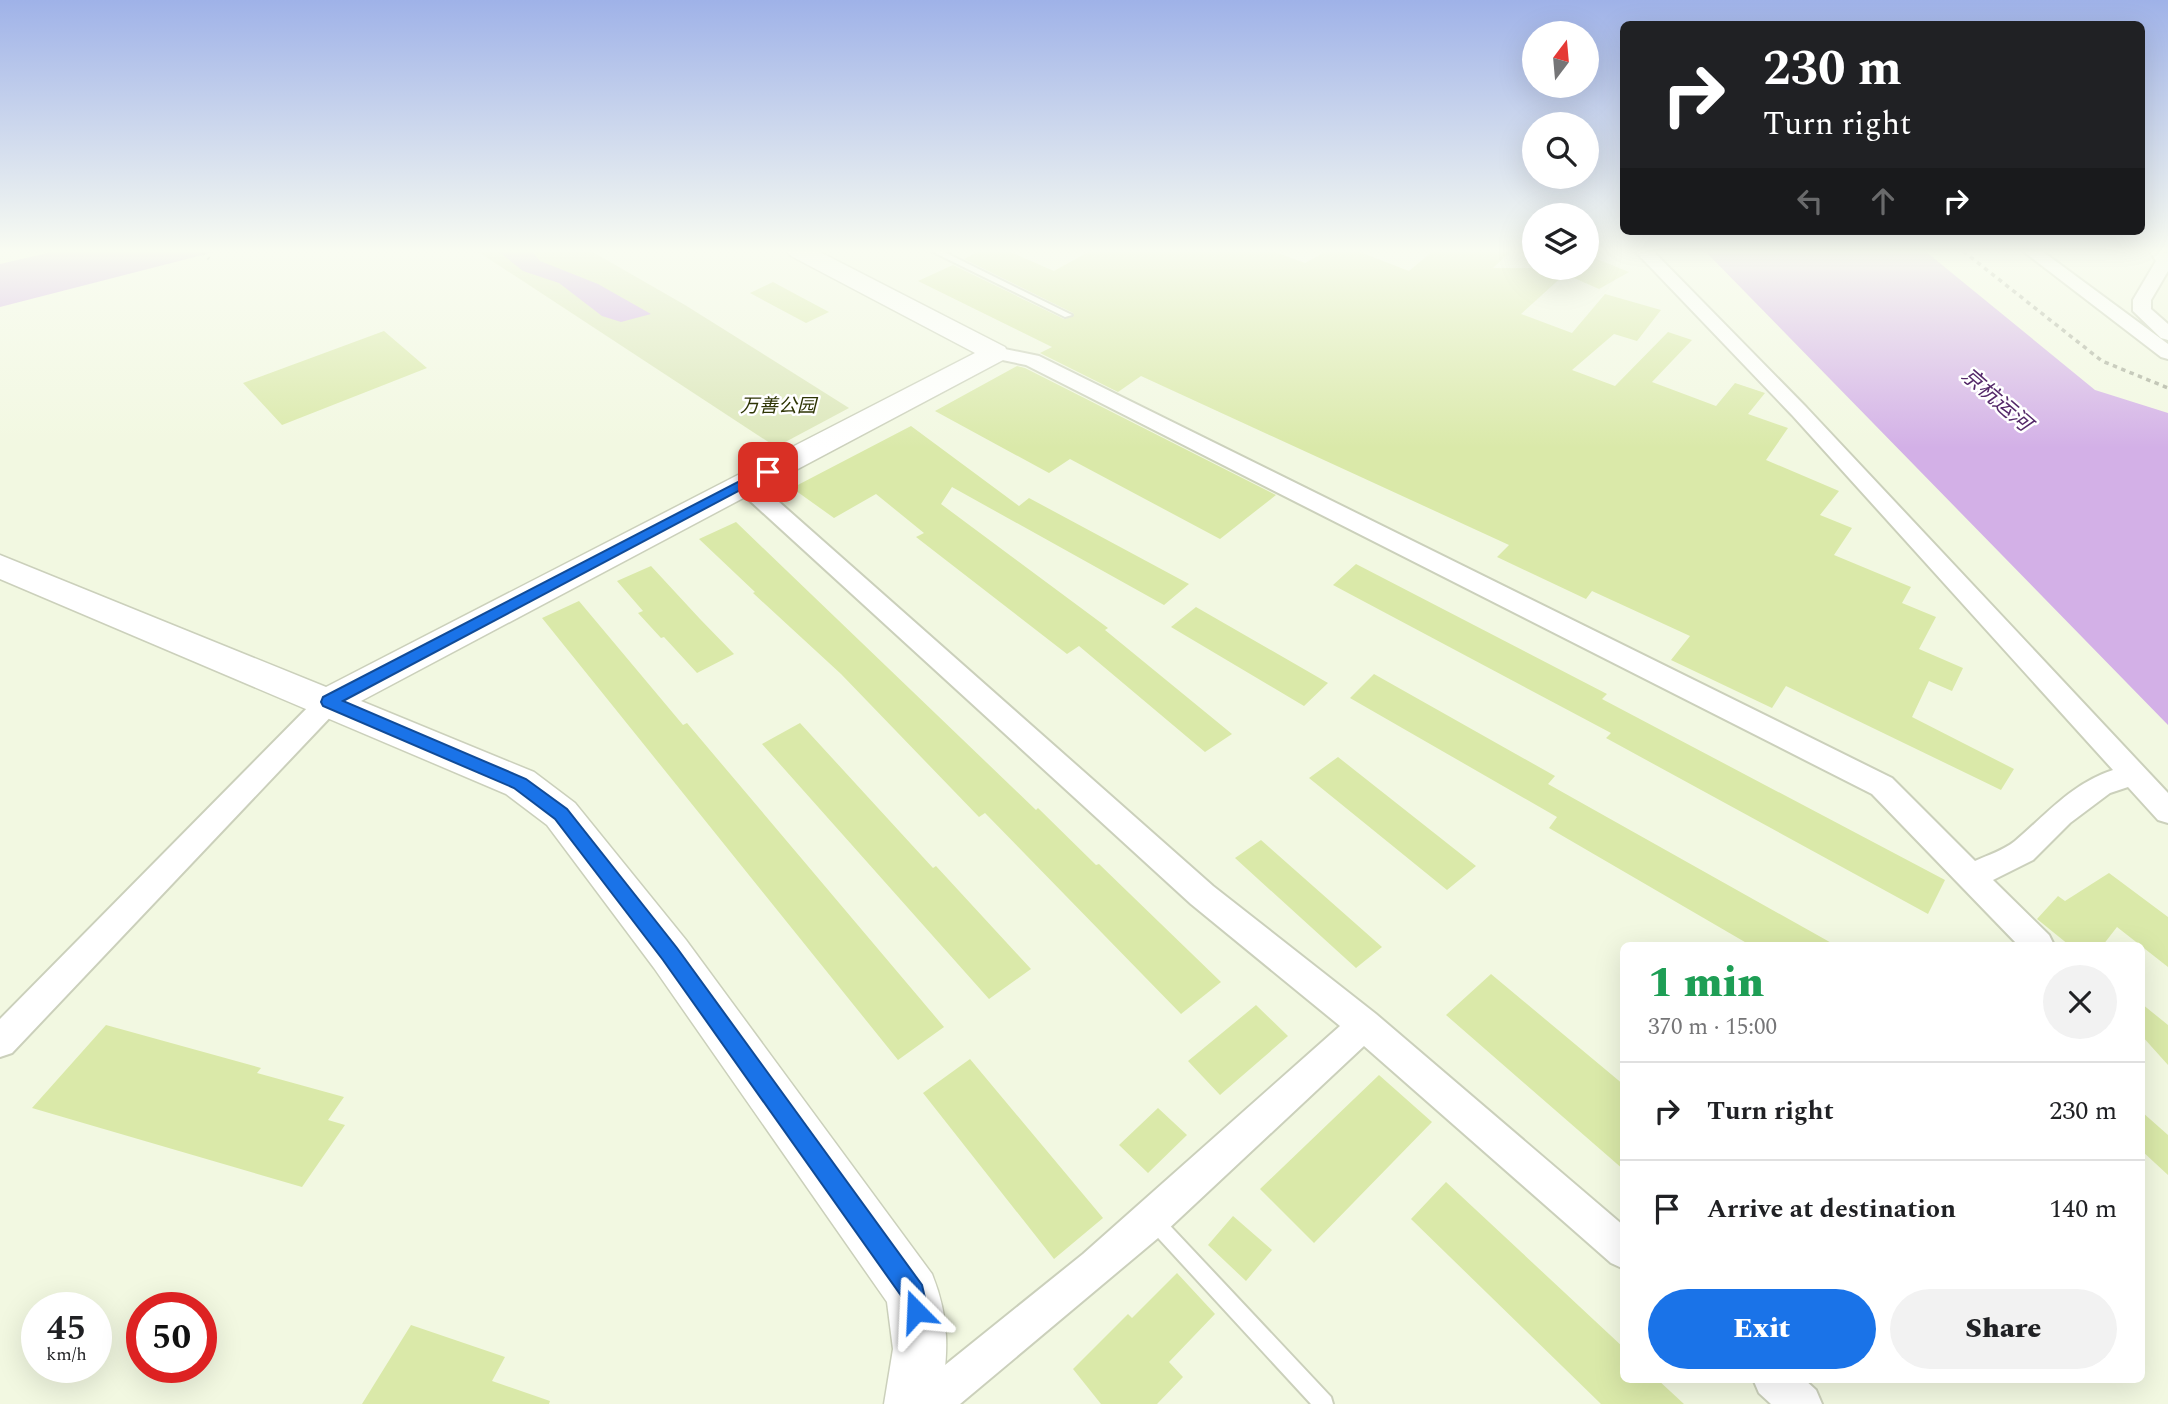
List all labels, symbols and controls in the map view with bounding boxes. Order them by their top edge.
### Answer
north arrow [1522,21,1600,98]
map controls [1522,21,1599,280]
text: 230 m [1763,32,1902,107]
icon: right [1648,49,1739,140]
text: Turn right [1763,100,1911,149]
button: search [1522,112,1599,189]
icon: left [1791,182,1829,220]
icon: ahead [1864,182,1902,220]
icon: right [1937,182,1975,220]
button: layers [1522,203,1599,280]
water label: 京杭运河 [1954,360,2041,442]
park label: 万善公园 [740,392,819,421]
pin [738,442,798,502]
icon: arrive [749,453,787,491]
text: 1 min [1648,952,1764,1015]
button: close [2043,965,2117,1039]
text: 370 m · 15:00 [1648,1010,1777,1045]
text: Turn right [1707,1091,1834,1131]
text: 230 m [2049,1091,2117,1131]
icon: right [1648,1092,1686,1130]
text: Arrive at destination [1707,1189,1956,1229]
text: 140 m [2049,1189,2117,1229]
icon: arrive [1648,1190,1686,1228]
position arrow [879,1274,953,1348]
button: Exit [1648,1289,1876,1369]
button: Share [1890,1289,2117,1369]
speed limit sign: 50 [126,1292,217,1383]
text: 45 [47,1302,86,1355]
text: km/h [46,1341,87,1368]

